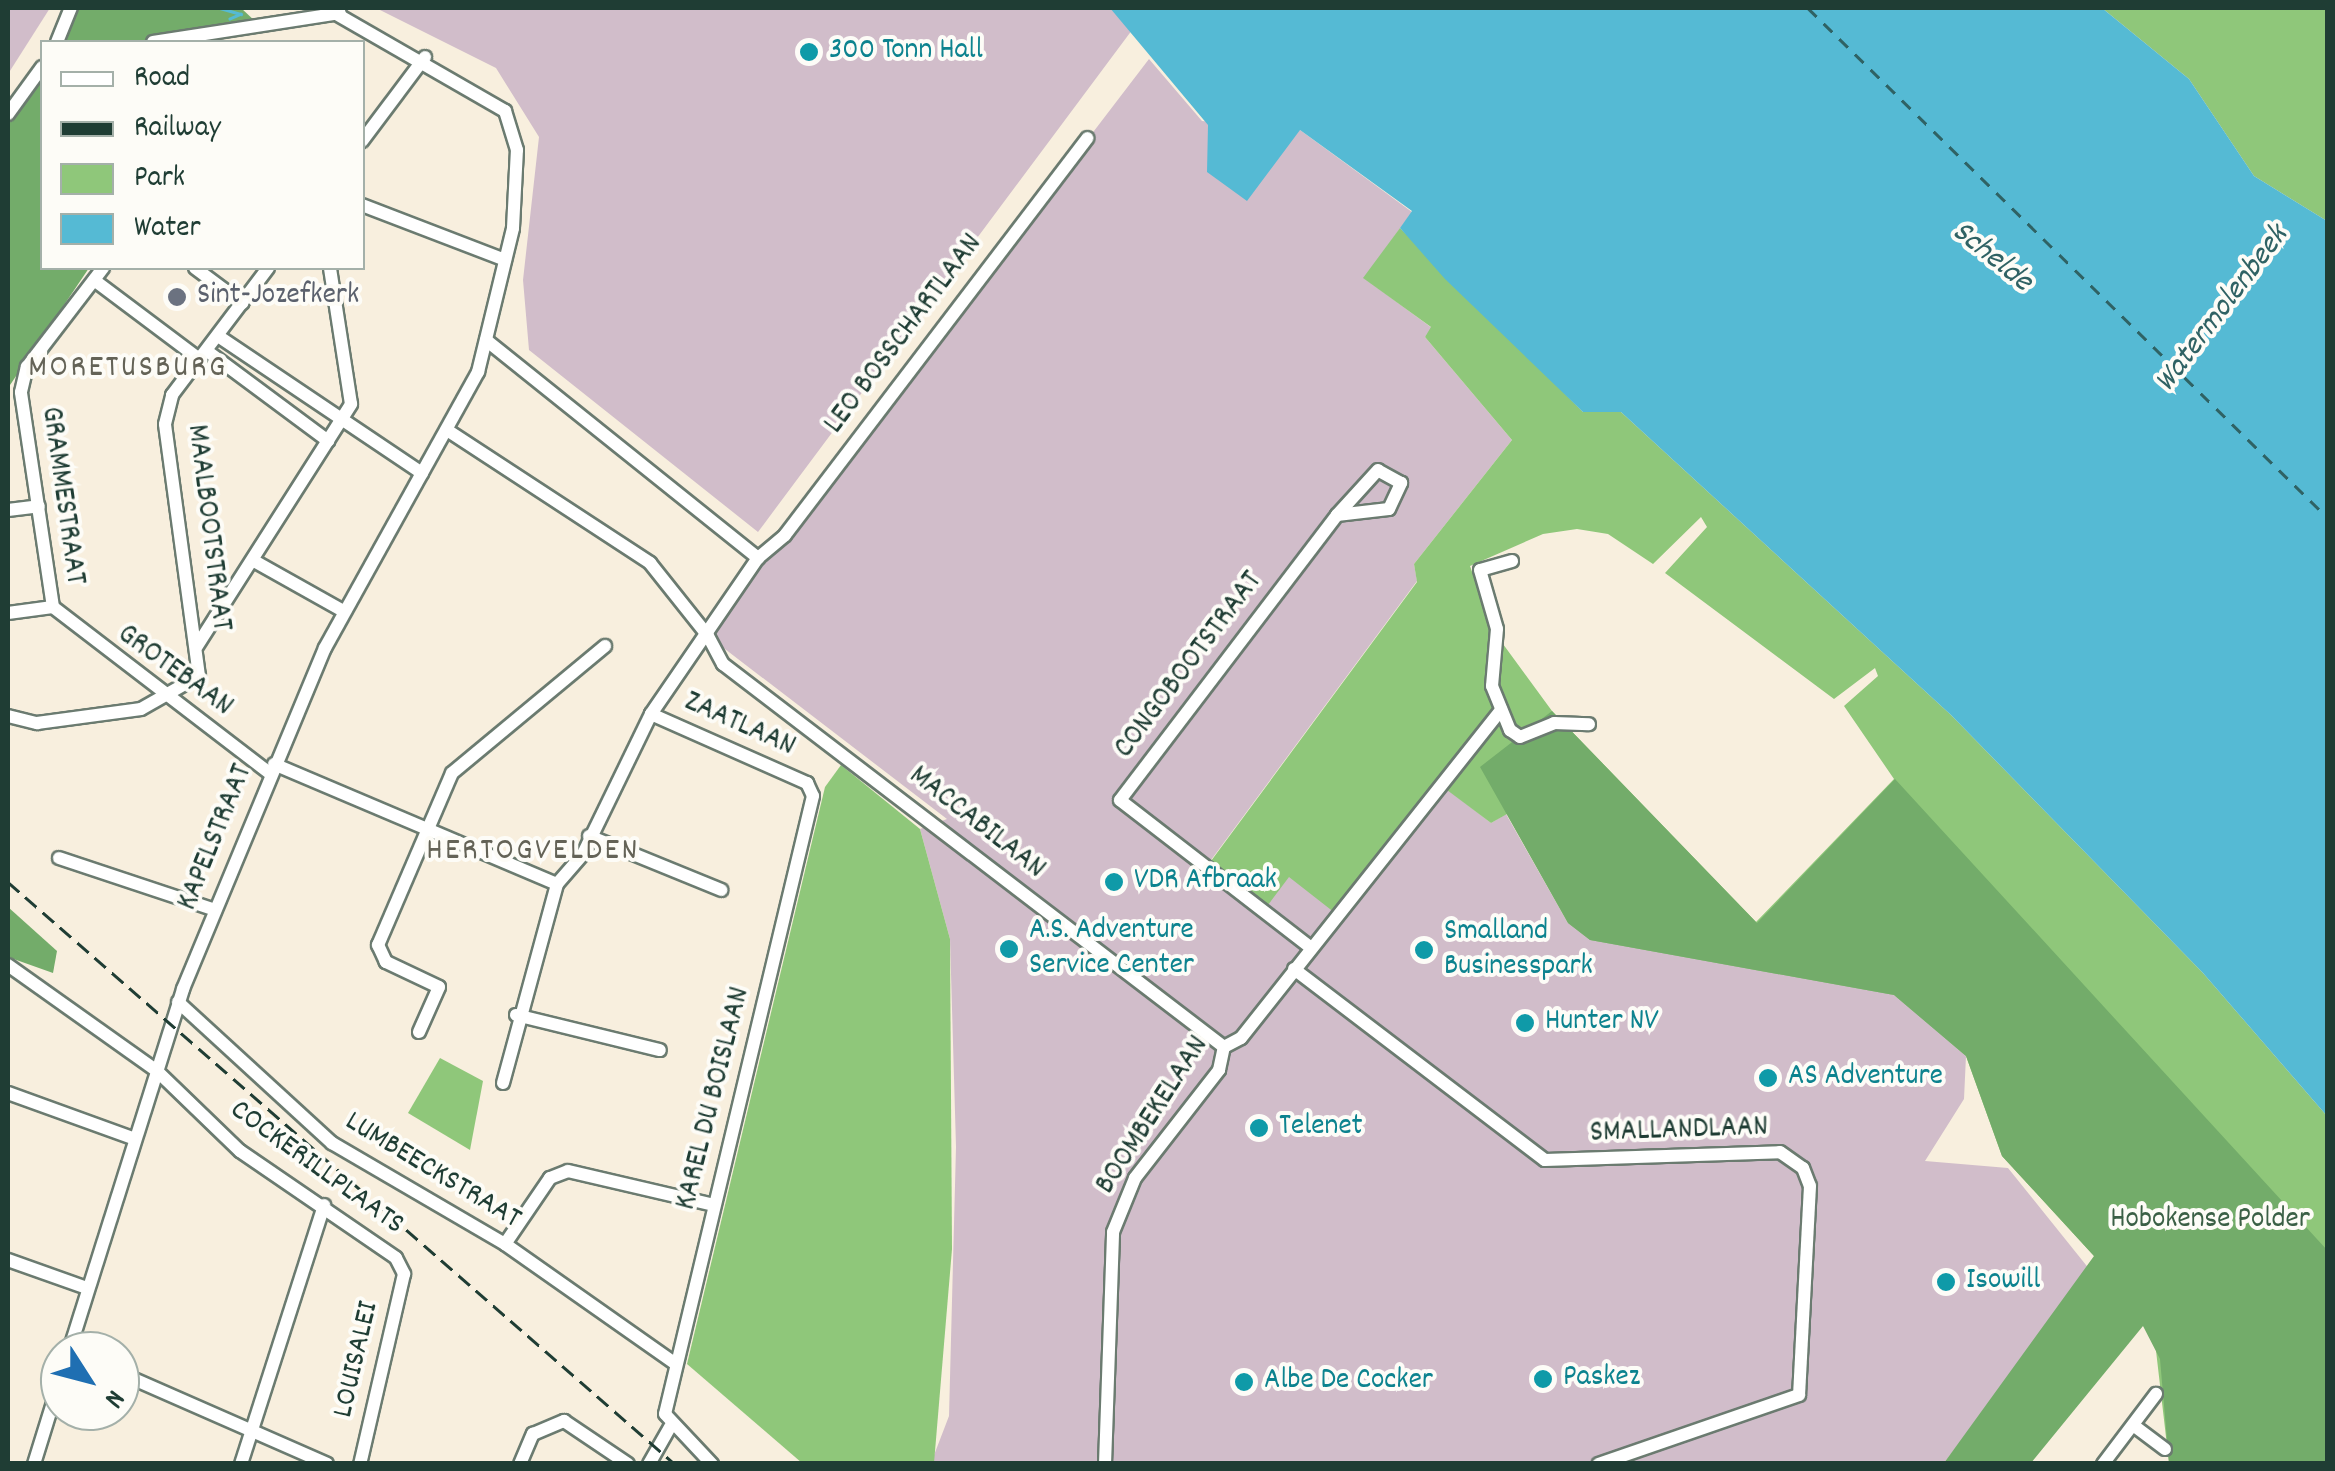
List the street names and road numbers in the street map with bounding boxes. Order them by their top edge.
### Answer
street label: LEO BOSSCHARTLAAN [818,228,992,442]
street label: GRAMMESTRAAT [31,405,91,587]
street label: MAALBOOTSTRAAT [176,423,238,633]
street label: CONGOBOOTSTRAAT [1108,566,1272,766]
street label: GROTEBAAN [109,618,239,726]
street label: ZAATLAAN [678,686,800,766]
street label: KAPELSTRAAT [171,760,263,916]
street label: MACCABILAAN [901,760,1051,888]
street label: KAREL DU BOISLAAN [670,984,760,1214]
street label: BOOMBEKELAAN [1090,1030,1218,1202]
street label: COCKERILLPLAATS [222,1094,410,1244]
street label: LUMBEECKSTRAAT [337,1105,527,1239]
street label: SMALLANDLAAN [1589,1111,1769,1153]
street label: LOUISALEI [327,1298,389,1422]

